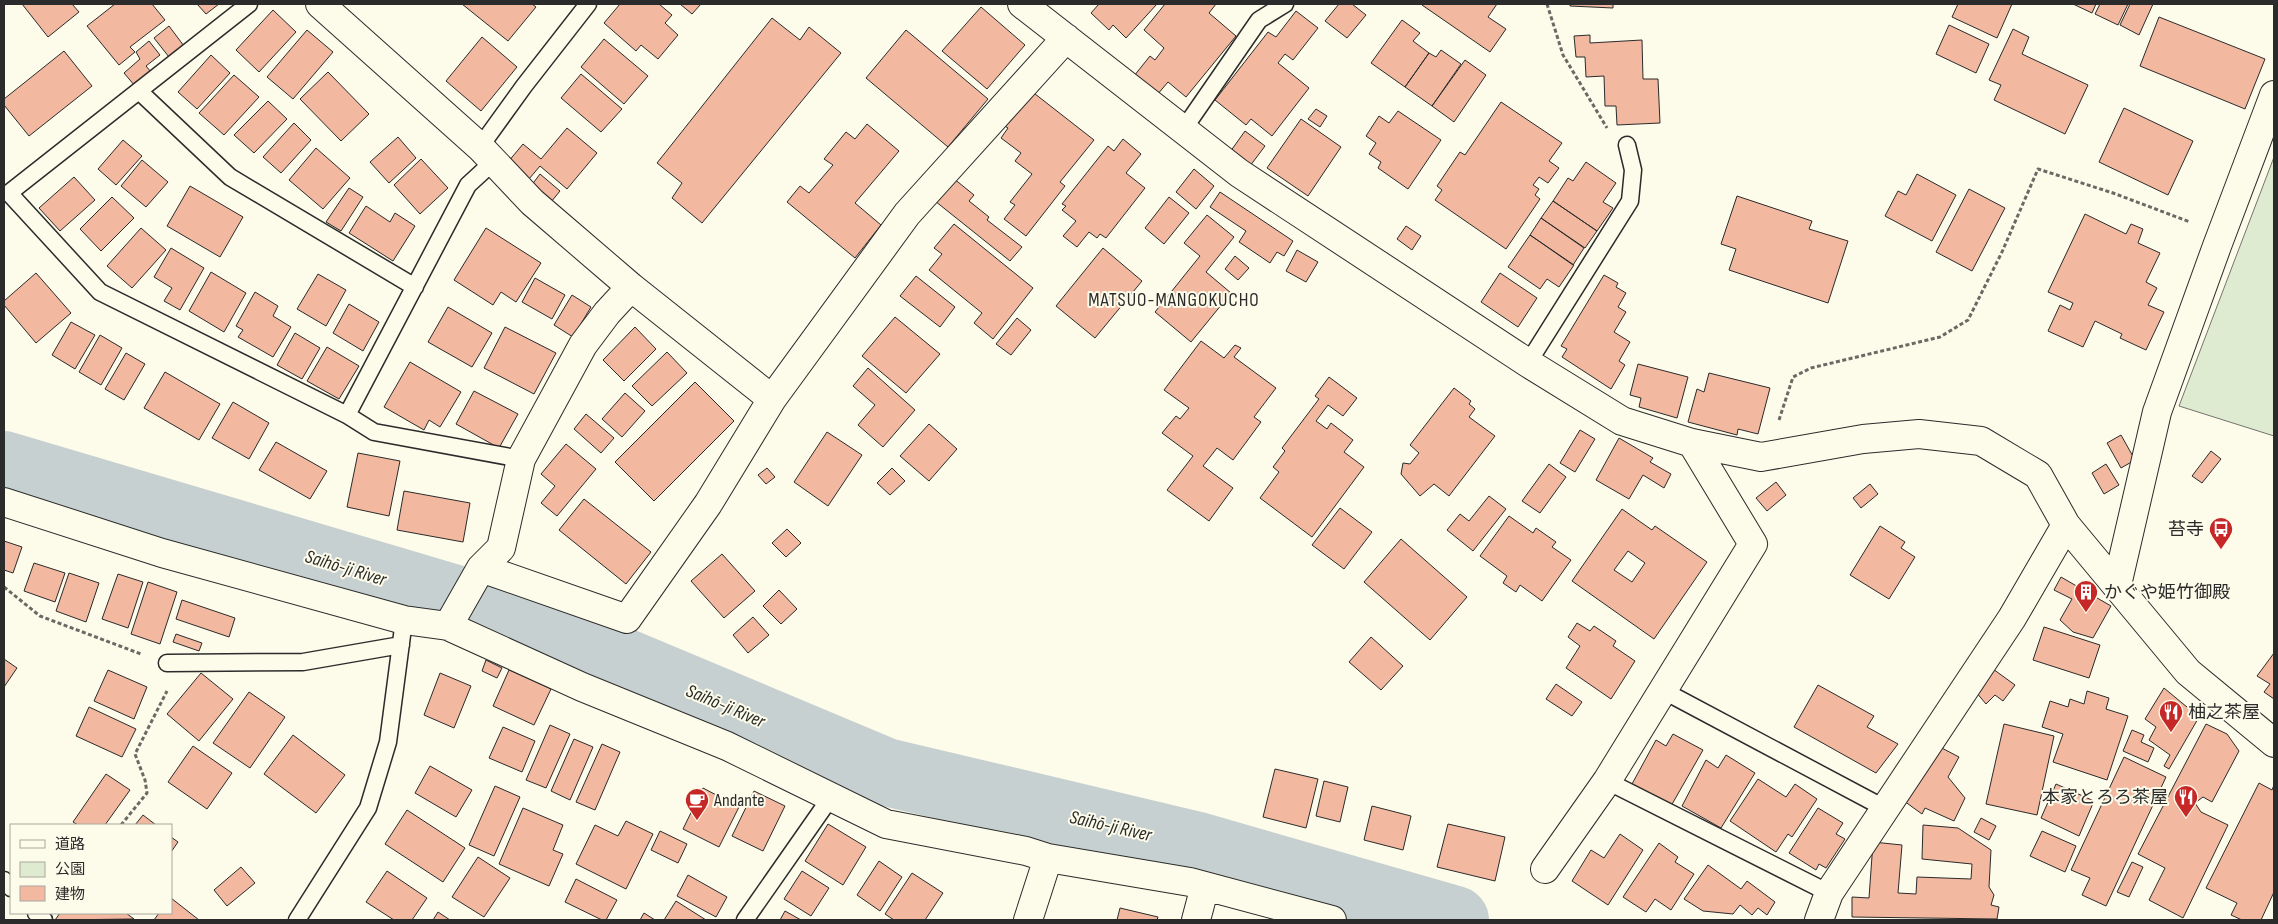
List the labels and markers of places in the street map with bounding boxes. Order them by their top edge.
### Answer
bus stop icon: 苔寺 [2208,516,2234,550]
place label: 苔寺 [2168,519,2204,540]
building icon: かぐや姫竹御殿 [2073,579,2099,613]
place label: かぐや姫竹御殿 [2104,582,2230,603]
restaurant icon: 柚之茶屋 [2158,699,2184,733]
place label: 柚之茶屋 [2188,702,2260,723]
restaurant icon: 本家とろろ茶屋 [2173,784,2199,818]
cafe icon: Andante [684,787,710,821]
place label: 本家とろろ茶屋 [2042,787,2168,808]
place label: Andante [713,790,765,811]

